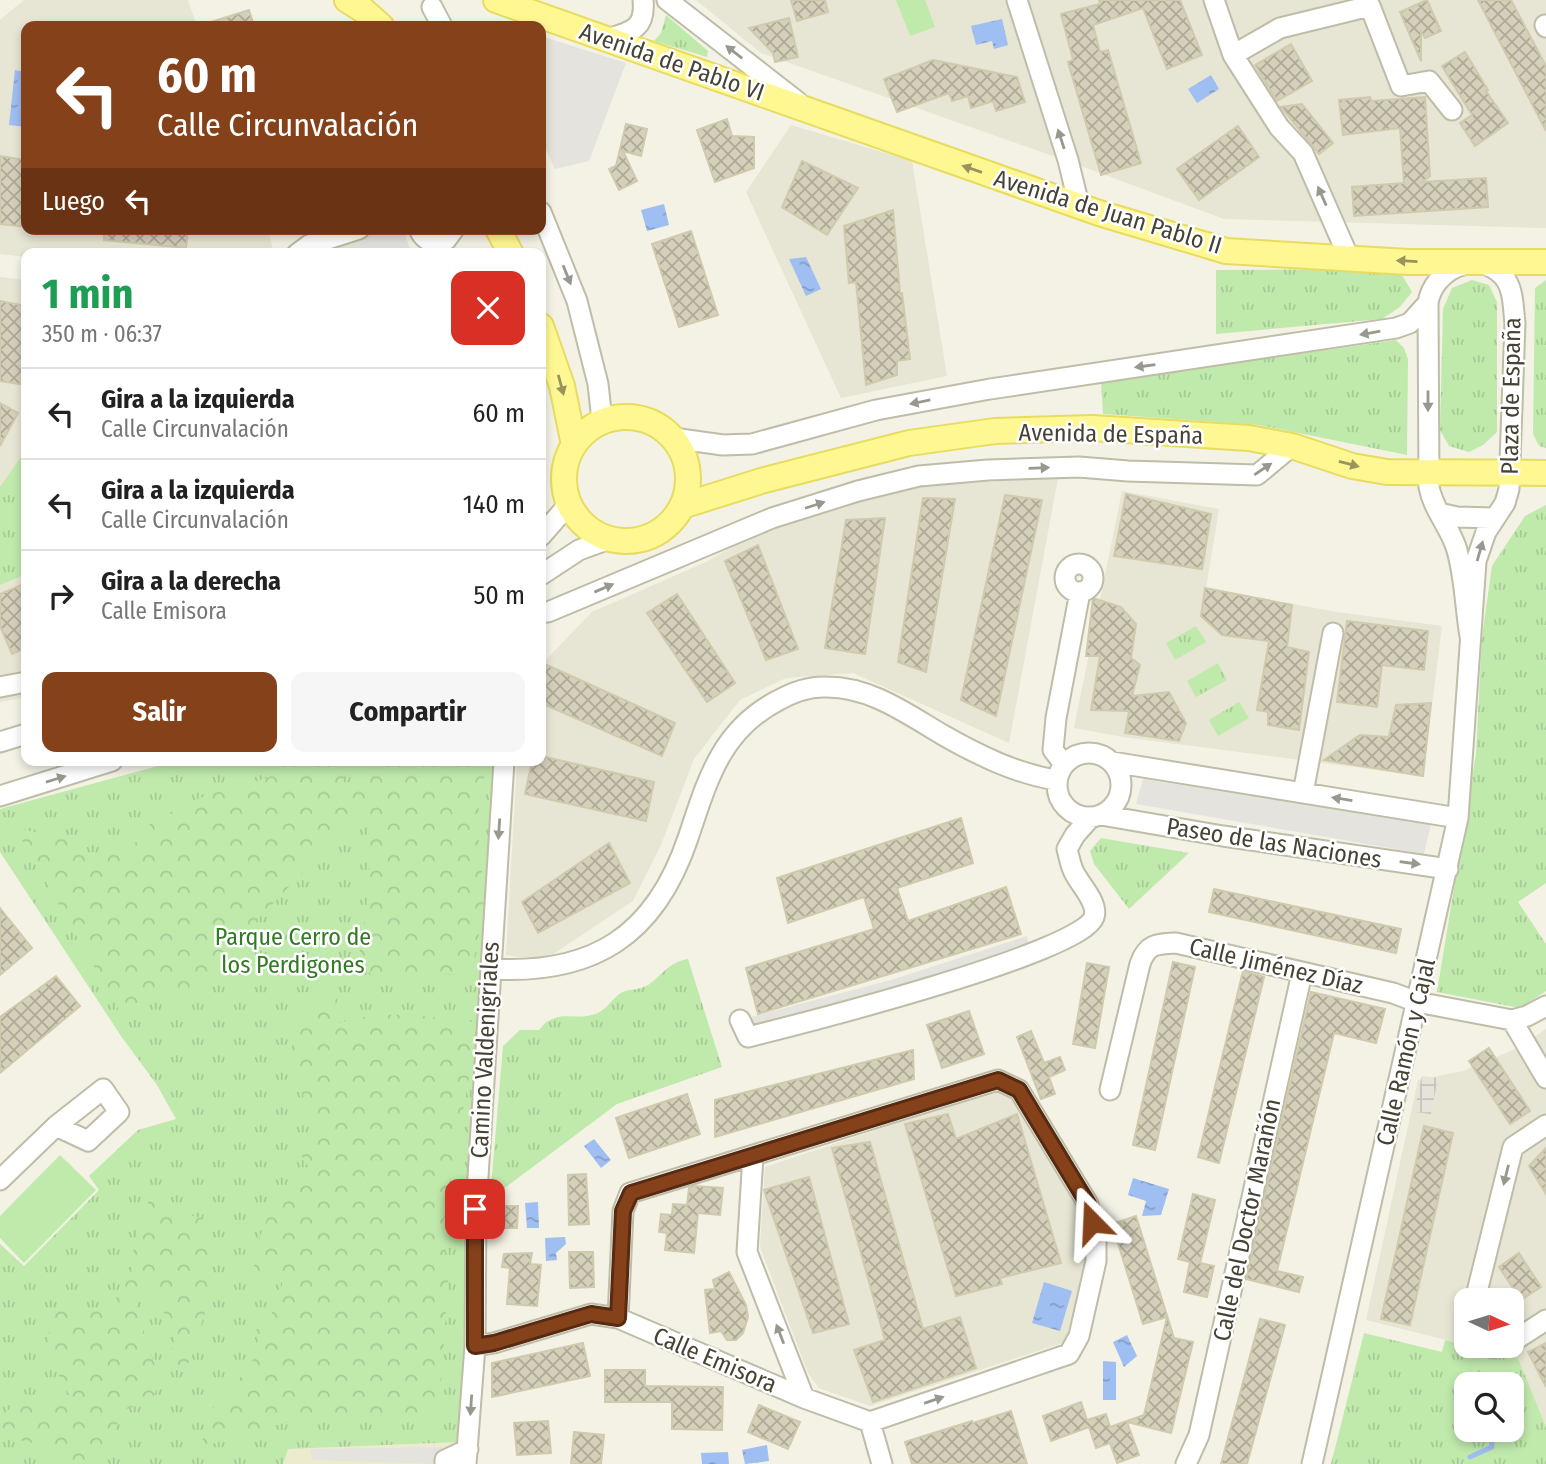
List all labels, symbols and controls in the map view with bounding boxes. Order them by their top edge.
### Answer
street label: Avenida de Pablo VI [576,17,768,107]
one-way arrow [725,45,743,59]
text: 60 m [157,46,257,105]
icon: left [42,49,133,140]
text: Calle Circunvalación [157,106,418,144]
one-way arrow [1056,129,1066,150]
one-way arrow [961,163,982,174]
street label: Avenida de Juan Pablo II [991,164,1225,260]
icon: left [119,182,157,220]
one-way arrow [1316,185,1327,206]
text: Luego [42,186,105,217]
one-way arrow [1395,256,1417,267]
one-way arrow [561,265,572,286]
text: 1 min [42,269,133,319]
button: close [451,271,525,345]
street label: Plaza de España [1496,317,1526,475]
text: 350 m · 06:37 [42,320,162,348]
one-way arrow [1359,328,1381,339]
one-way arrow [1134,361,1156,372]
one-way arrow [556,374,566,395]
text: Gira a la izquierda [101,384,295,415]
one-way arrow [1422,391,1434,413]
icon: left [42,395,80,433]
one-way arrow [909,397,931,408]
text: 60 m [472,398,525,429]
text: Calle Circunvalación [101,415,289,443]
street label: Avenida de España [1019,418,1203,450]
one-way arrow [1338,459,1360,470]
one-way arrow [1028,462,1050,474]
one-way arrow [1254,462,1273,476]
text: Gira a la izquierda [101,475,295,506]
icon: left [42,486,80,524]
text: 140 m [463,489,525,520]
one-way arrow [805,499,826,510]
text: Calle Circunvalación [101,506,289,534]
one-way arrow [1475,541,1485,562]
text: Gira a la derecha [101,566,281,597]
icon: right [42,577,80,615]
text: 50 m [473,580,525,611]
one-way arrow [594,583,615,594]
text: Calle Emisora [101,597,227,625]
button: Salir [42,672,277,752]
button: Compartir [291,672,525,752]
one-way arrow [46,774,67,784]
one-way arrow [1331,793,1353,804]
street label: Paseo de las Naciones [1164,812,1384,874]
one-way arrow [493,819,504,841]
one-way arrow [1399,858,1421,869]
park label: Parque Cerro de los Perdigones [215,923,371,979]
street label: Calle Jiménez Díaz [1187,932,1365,1000]
street label: Camino Valdenigriales [465,941,505,1159]
street label: Calle Ramón y Cajal [1371,956,1441,1148]
street label: Calle del Doctor Marañón [1208,1096,1286,1344]
one-way arrow [1500,1164,1511,1186]
pin [445,1179,505,1239]
position arrow [1055,1185,1129,1259]
icon: arrive [456,1190,494,1228]
north arrow [1454,1288,1524,1358]
map controls [1454,1288,1524,1442]
street label: Calle Emisora [649,1321,781,1399]
one-way arrow [774,1324,785,1345]
button: search [1454,1372,1524,1442]
one-way arrow [465,1394,476,1416]
one-way arrow [924,1394,945,1405]

